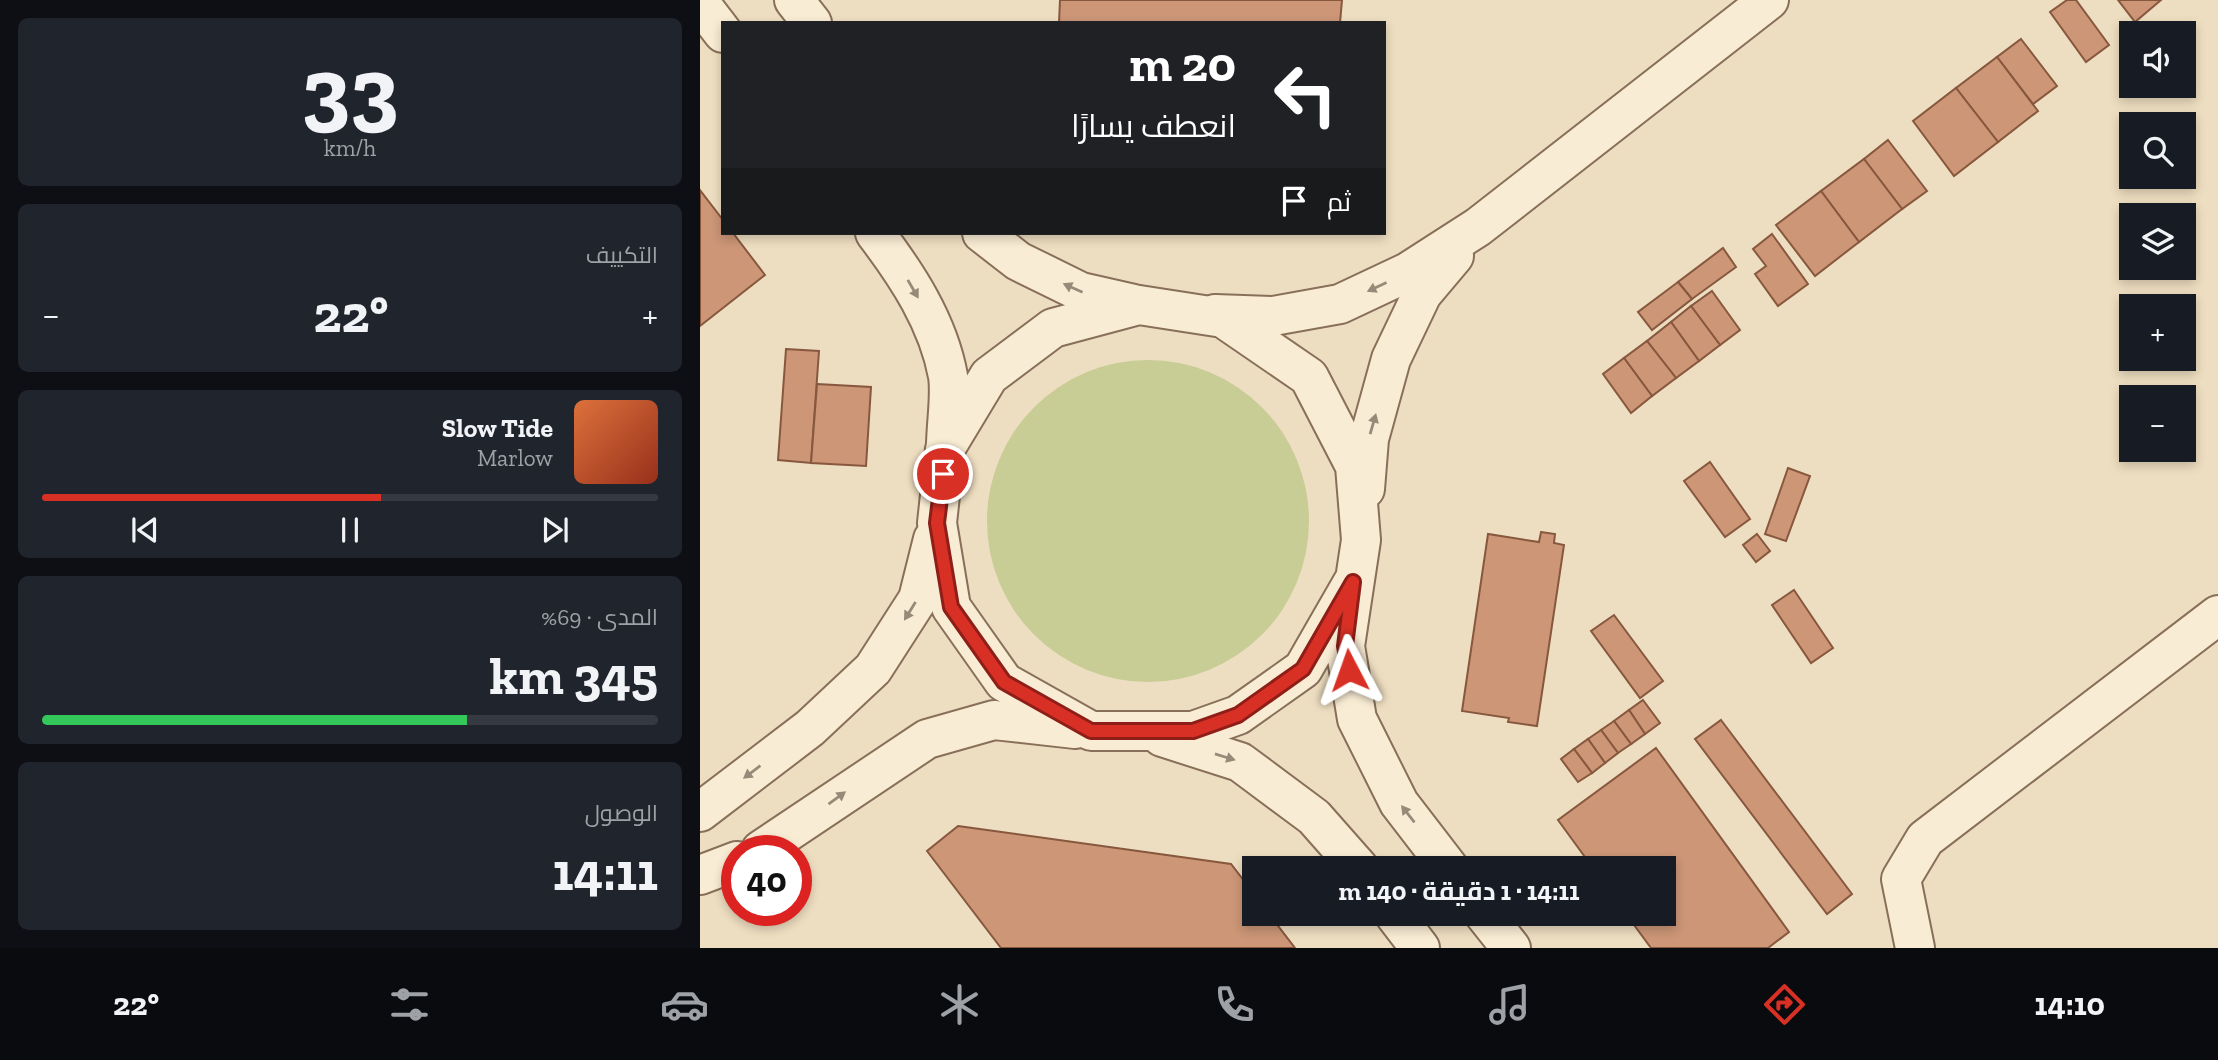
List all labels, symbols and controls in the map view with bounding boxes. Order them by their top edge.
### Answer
map controls [2119,21,2196,462]
button: sound [2119,21,2196,98]
text: 33 [302,34,399,143]
text: 20 m [1129,35,1236,94]
icon: left [1260,49,1351,140]
text: انعطف يسارًا [1071,107,1236,145]
button: search [2119,112,2196,189]
text: km/h [324,134,376,162]
icon: arrive [1275,182,1313,220]
text: ثم [1327,186,1351,218]
button: layers [2119,203,2196,280]
text: التكييف [586,241,658,269]
one-way arrow [907,280,919,299]
one-way arrow [1367,281,1387,292]
one-way arrow [1063,282,1084,293]
text: 22° [314,283,388,345]
text: − [42,292,60,338]
text: + [642,292,658,338]
button: + [2119,294,2196,371]
button: − [2119,385,2196,462]
text: Slow Tide [442,412,553,444]
one-way arrow [1369,413,1379,434]
text: Marlow [477,444,553,472]
pin [913,444,973,504]
icon: arrive [924,455,962,493]
icon: previous [126,511,164,549]
icon: pause [331,511,369,549]
icon: next [536,511,574,549]
one-way arrow [903,601,916,621]
text: المدى · 69% [541,603,658,631]
position arrow [1312,633,1386,707]
text: 345 km [489,645,658,707]
one-way arrow [1214,753,1235,763]
one-way arrow [743,765,762,779]
one-way arrow [828,791,846,805]
text: الوصول [585,799,658,827]
one-way arrow [1401,805,1415,823]
speed limit sign: 40 [721,835,812,926]
text: 14:11 [552,841,658,903]
text: 14:11 · 1 دقيقة · 140 m [1338,875,1580,907]
icon: filters [385,980,434,1029]
icon: car [660,980,709,1029]
icon: climate [935,980,984,1029]
icon: phone [1210,980,1259,1029]
icon: music [1485,980,1534,1029]
icon: directions [1760,980,1809,1029]
text: 22° [113,985,159,1023]
text: 14:10 [2035,985,2105,1023]

